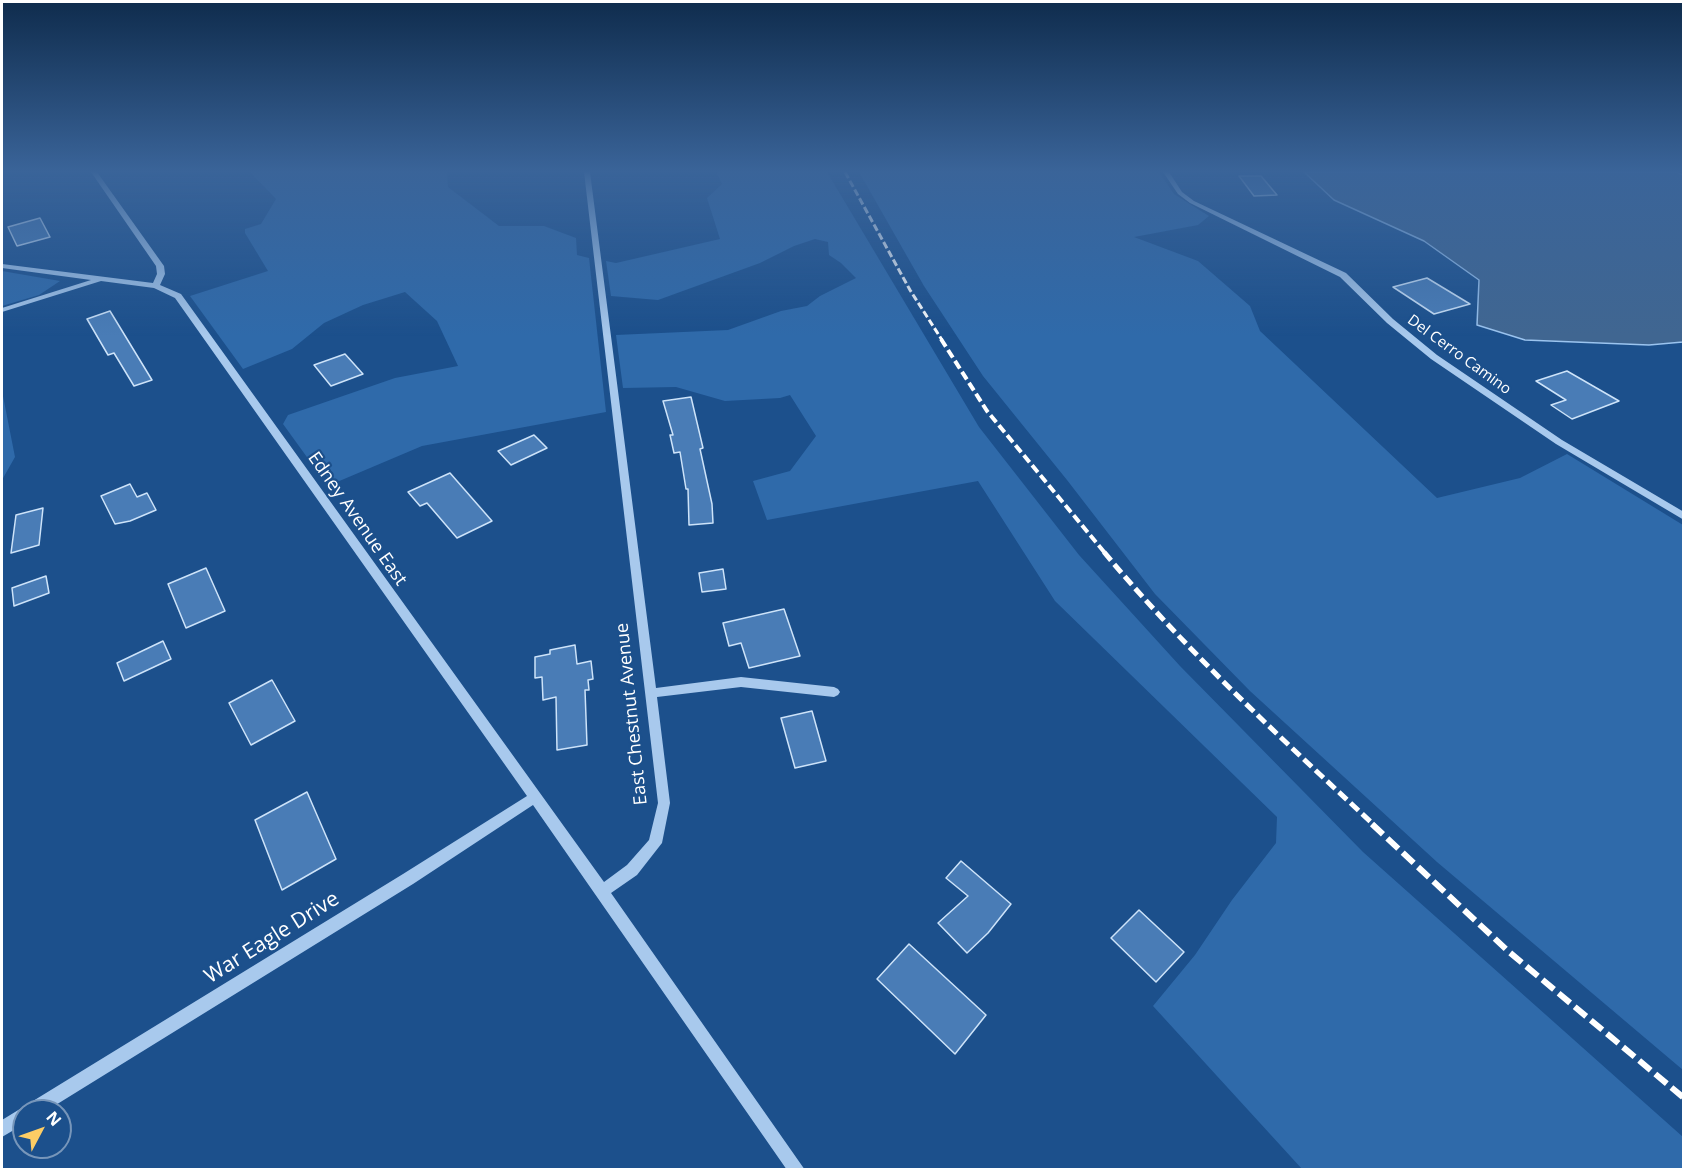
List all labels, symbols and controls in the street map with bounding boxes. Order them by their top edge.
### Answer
street label: Del Cerro Camino [1404,311,1514,399]
street label: Edney Avenue East [303,448,411,590]
street label: East Chestnut Avenue [612,622,652,806]
street label: War Eagle Drive [200,887,344,989]
north arrow [12,1099,72,1159]
text: N [41,1106,67,1131]

